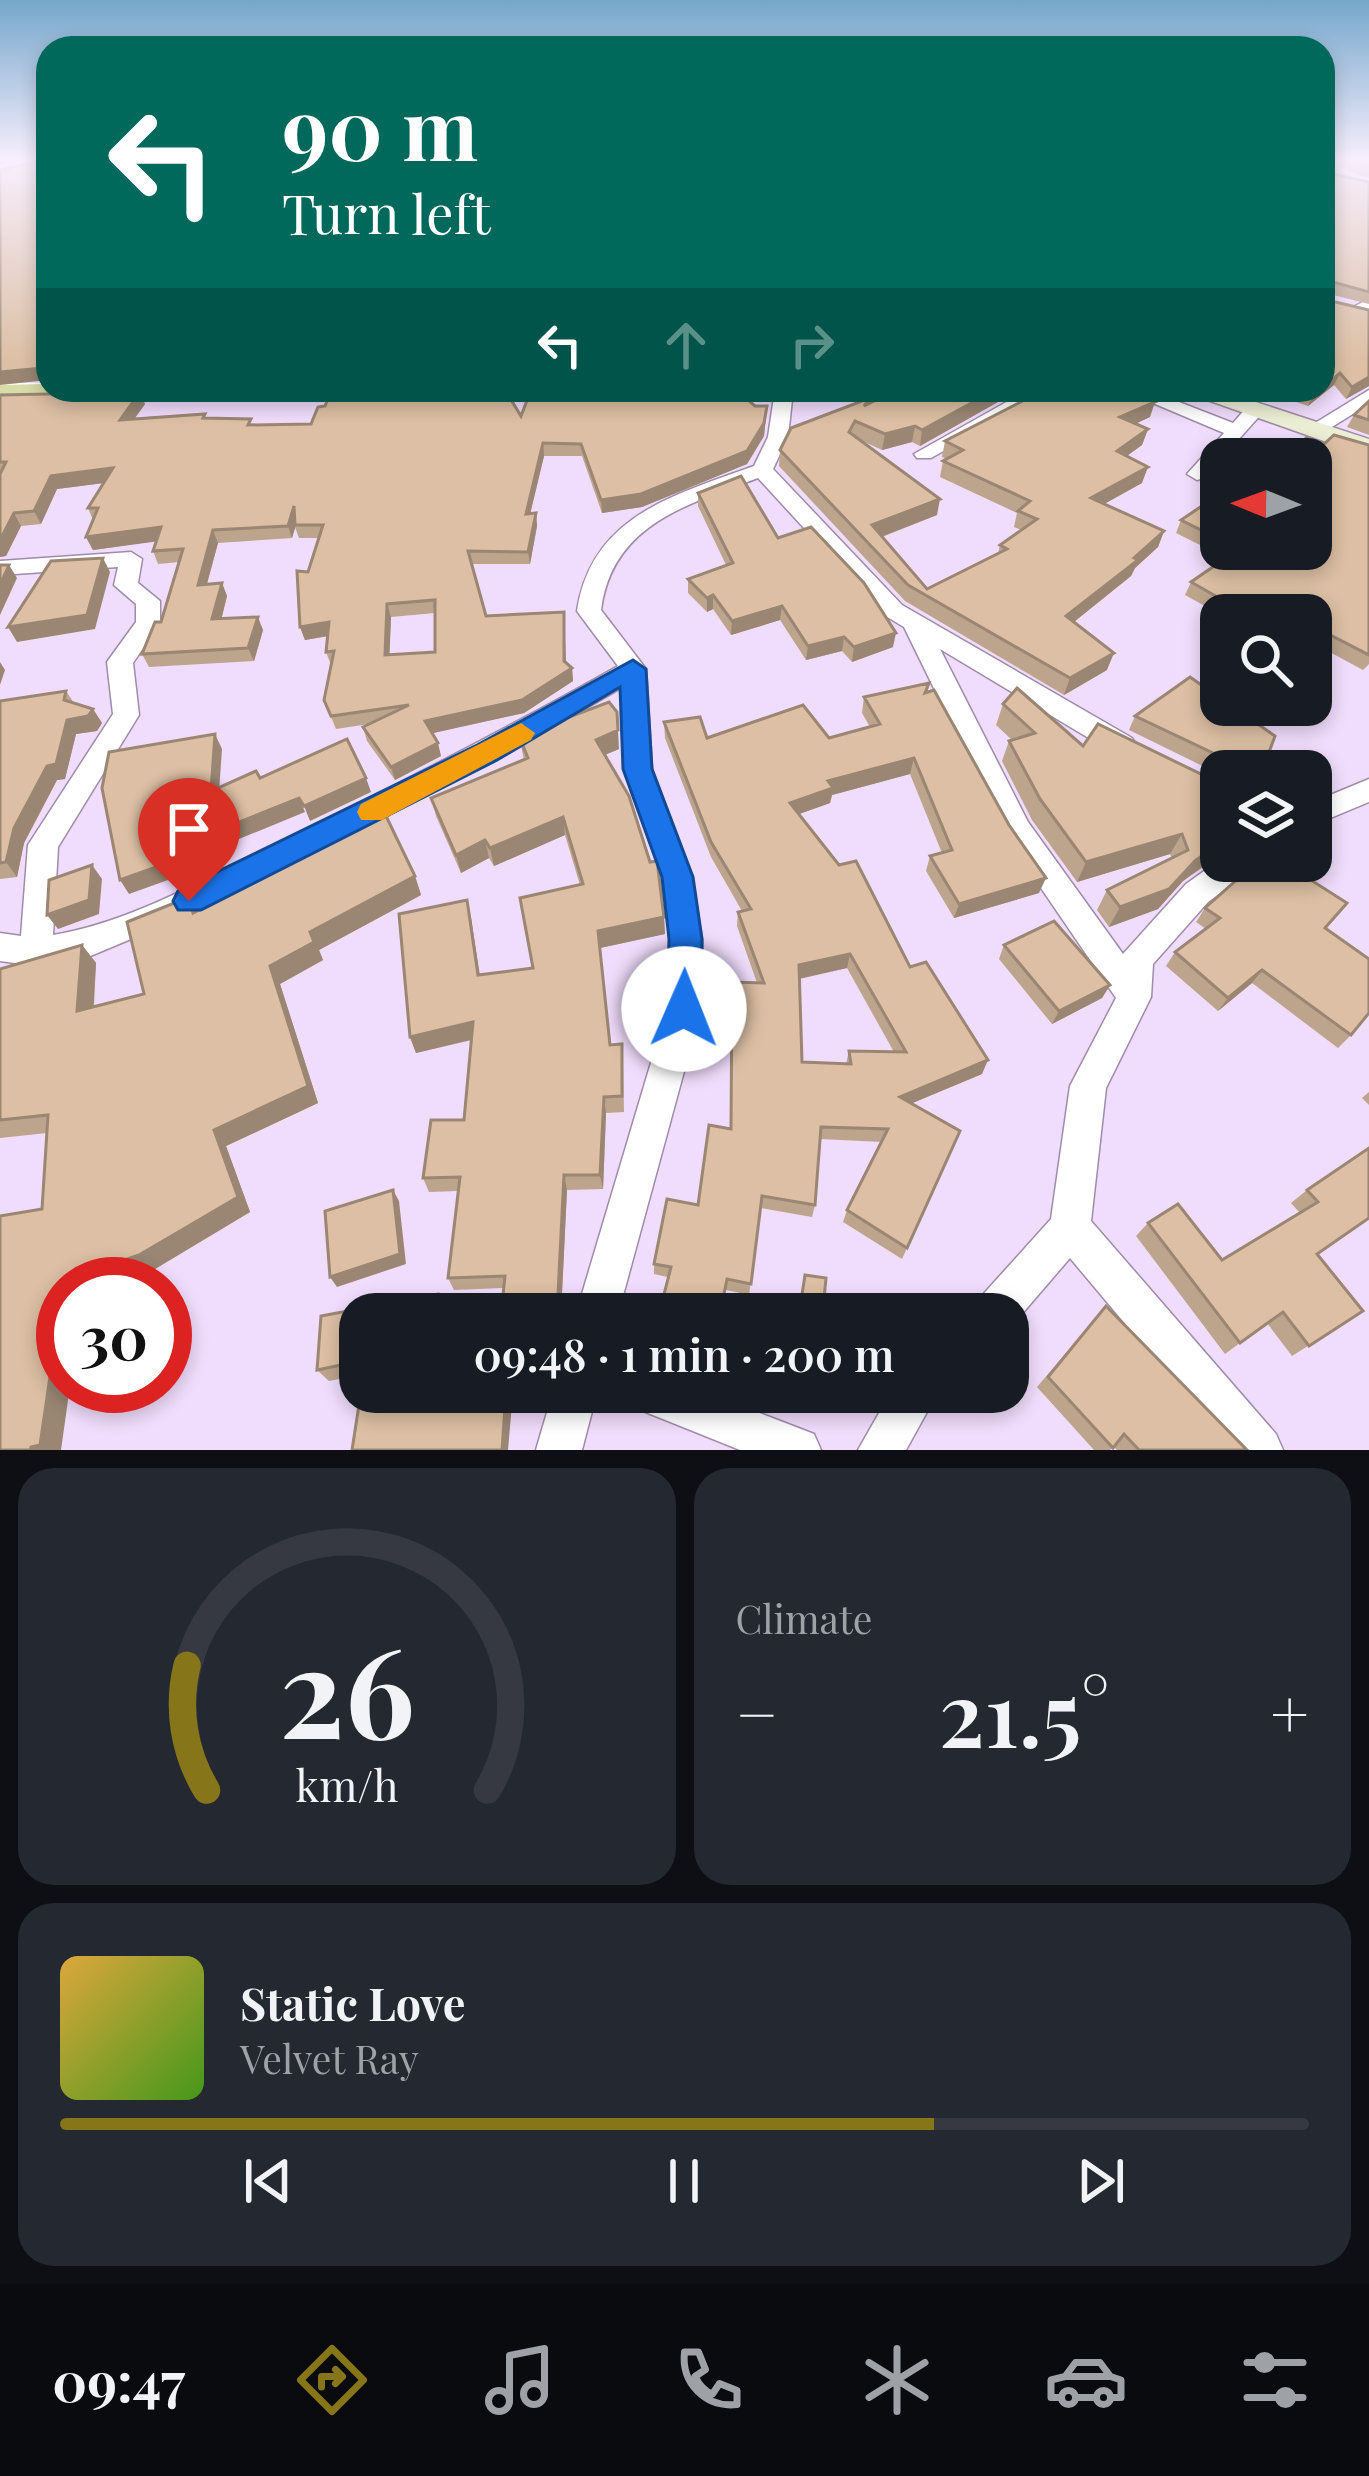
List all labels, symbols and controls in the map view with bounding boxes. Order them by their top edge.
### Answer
text: 90 m [282,70,478,182]
icon: left [84,84,240,240]
text: Turn left [282,177,491,249]
icon: left [527,312,593,378]
icon: ahead [653,312,719,378]
icon: right [779,312,845,378]
north arrow [1200,438,1332,570]
map controls [1200,438,1332,882]
button: search [1200,594,1332,726]
button: layers [1200,750,1332,882]
pin [138,778,240,901]
icon: arrive [156,796,222,862]
position arrow [621,946,747,1072]
speed limit sign: 30 [36,1257,192,1413]
text: 09:48 · 1 min · 200 m [474,1323,894,1383]
text: Climate [736,1592,873,1644]
text: 26 [279,1604,414,1770]
text: 21.5° [939,1651,1110,1771]
text: − [736,1668,778,1756]
text: + [1270,1668,1309,1756]
text: km/h [295,1755,398,1812]
text: Static Love [240,1972,465,2032]
text: Velvet Ray [240,2032,419,2084]
icon: previous [235,2148,301,2214]
icon: pause [651,2148,717,2214]
icon: next [1068,2148,1134,2214]
icon: directions [290,2338,374,2422]
icon: music [478,2338,562,2422]
icon: phone [667,2338,751,2422]
icon: climate [855,2338,939,2422]
icon: car [1044,2338,1128,2422]
icon: filters [1233,2338,1317,2422]
text: 09:47 [52,2344,185,2416]

